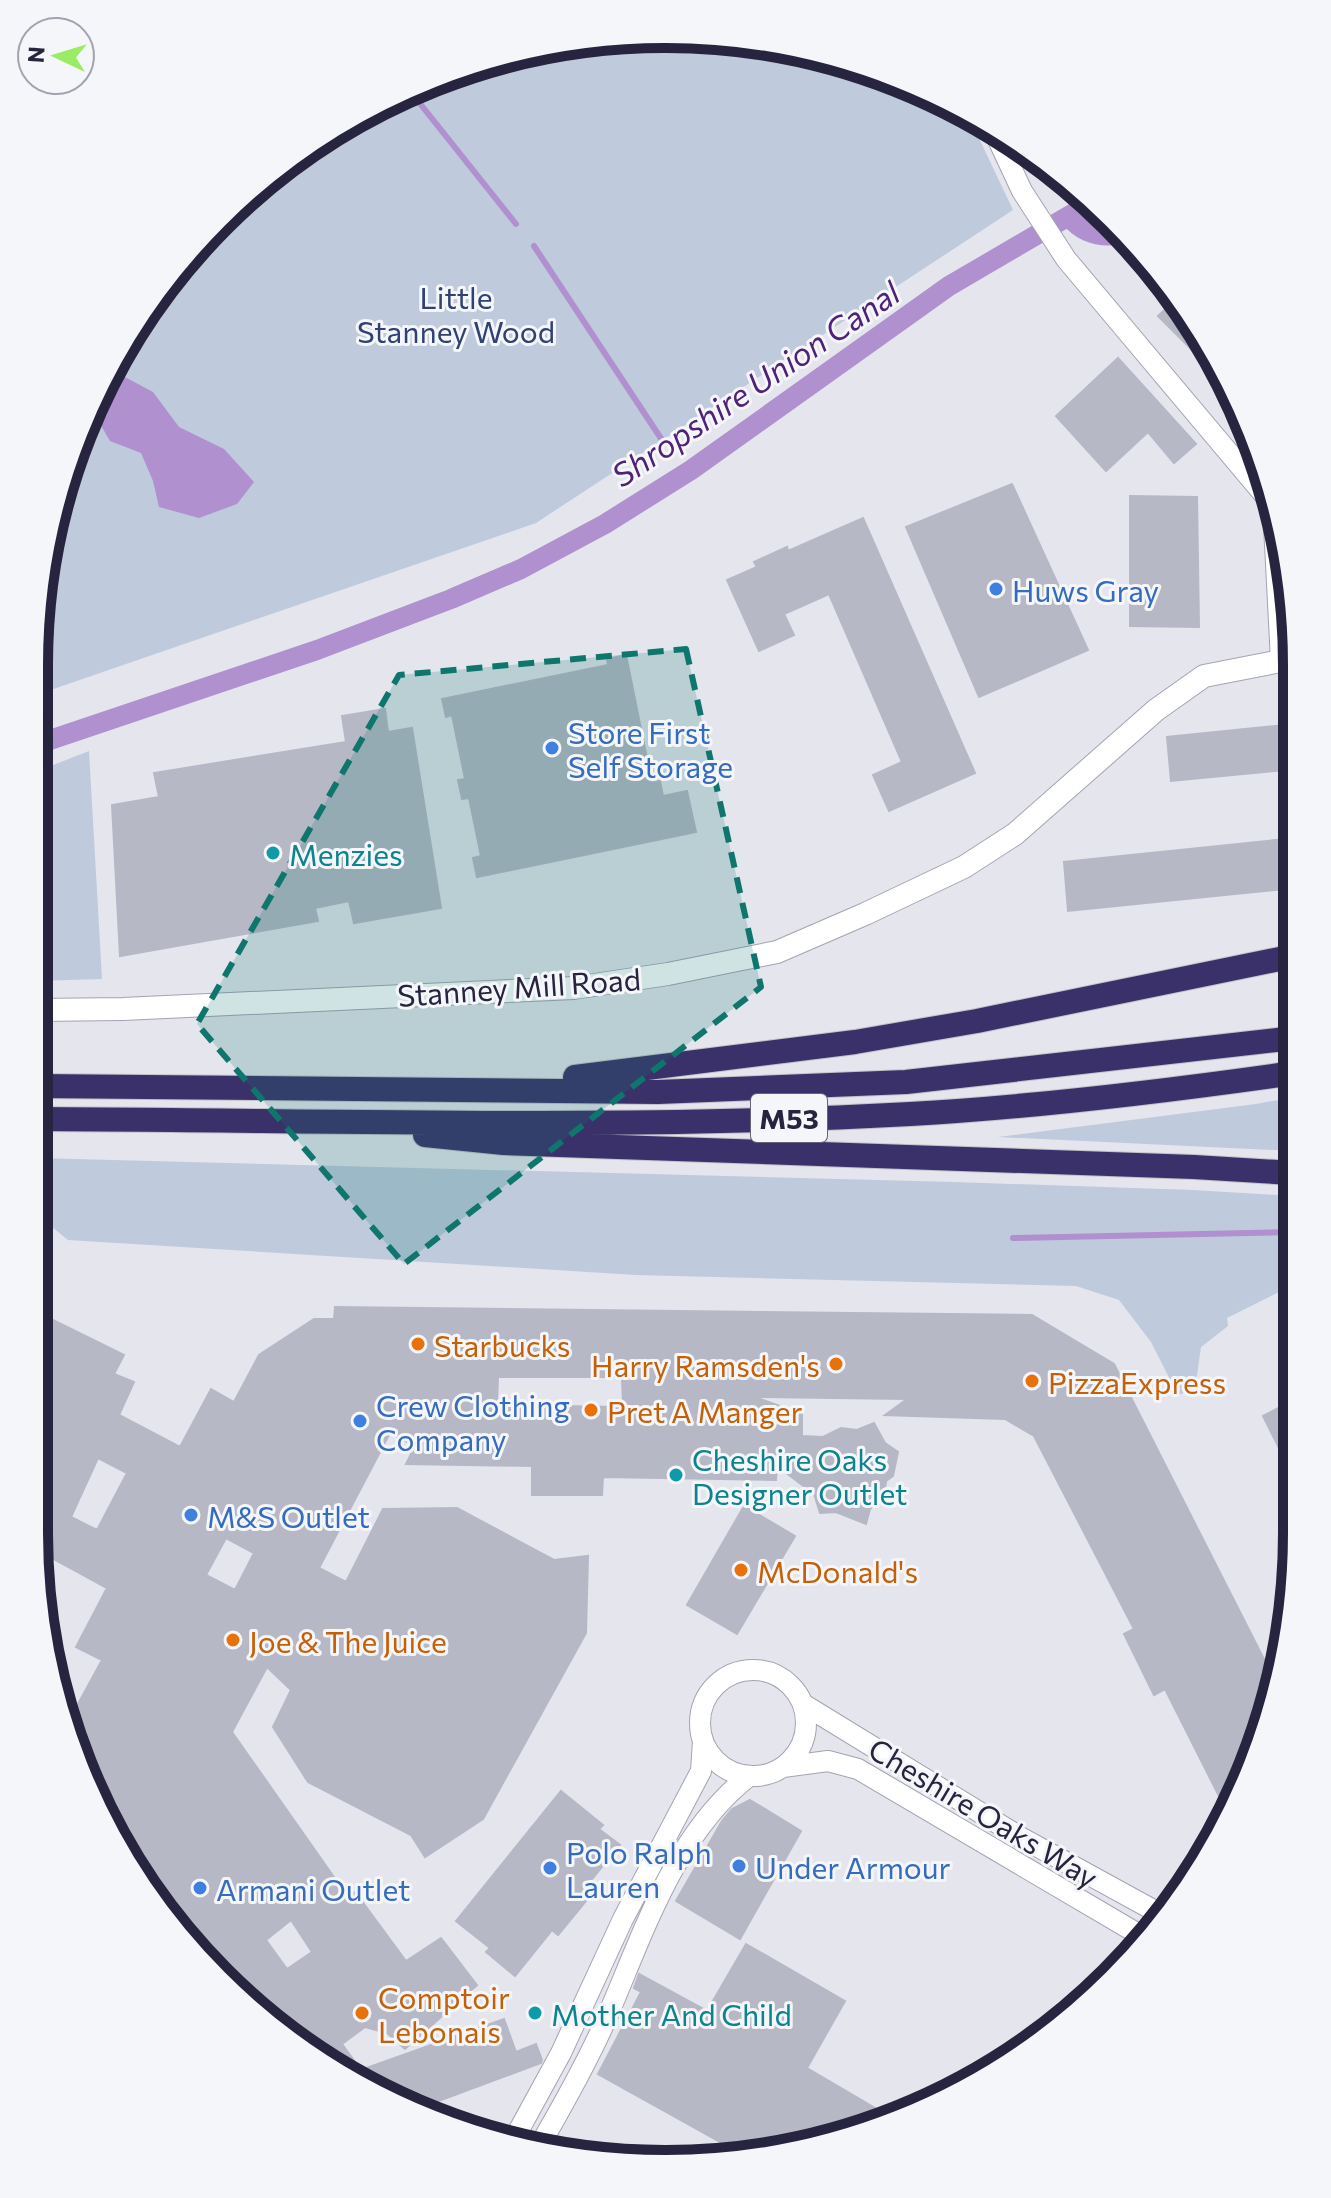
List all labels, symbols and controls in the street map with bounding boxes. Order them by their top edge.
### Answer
north arrow [16,16,96,96]
text: N [22,45,50,64]
water label: Shropshire Union Canal [603,271,907,494]
park label: Little Stanney Wood [357,278,555,349]
place label: Huws Gray [1012,571,1159,608]
marker: Huws Gray [987,580,1005,598]
place label: Store First Self Storage [568,713,733,784]
marker: Store First Self Storage [543,739,561,757]
place label: Menzies [289,835,403,872]
marker: Menzies [264,844,282,862]
street label: Stanney Mill Road [396,959,642,1013]
road number: M53 [751,1094,827,1142]
place label: Starbucks [434,1326,571,1363]
marker: Starbucks [409,1335,427,1353]
place label: Harry Ramsden's [591,1346,820,1383]
marker: Harry Ramsden's [827,1355,845,1373]
place label: PizzaExpress [1048,1363,1226,1400]
marker: PizzaExpress [1023,1372,1041,1390]
place label: Crew Clothing Company [376,1386,570,1457]
place label: Pret A Manger [607,1392,802,1429]
marker: Pret A Manger [582,1401,600,1419]
marker: Crew Clothing Company [351,1412,369,1430]
place label: Cheshire Oaks Designer Outlet [692,1440,907,1511]
marker: Cheshire Oaks Designer Outlet [667,1466,685,1484]
place label: M&S Outlet [207,1497,370,1534]
marker: M&S Outlet [182,1506,200,1524]
place label: McDonald's [757,1552,918,1589]
marker: McDonald's [732,1561,750,1579]
place label: Joe & The Juice [249,1622,447,1659]
marker: Joe & The Juice [224,1631,242,1649]
street label: Cheshire Oaks Way [863,1729,1105,1895]
place label: Polo Ralph Lauren [566,1833,712,1904]
place label: Under Armour [755,1848,951,1885]
marker: Under Armour [730,1857,748,1875]
marker: Polo Ralph Lauren [541,1859,559,1877]
place label: Armani Outlet [216,1870,410,1907]
marker: Armani Outlet [191,1879,209,1897]
place label: Comptoir Lebonais [378,1978,510,2049]
place label: Mother And Child [551,1995,792,2032]
marker: Comptoir Lebonais [353,2004,371,2022]
marker: Mother And Child [526,2004,544,2022]

